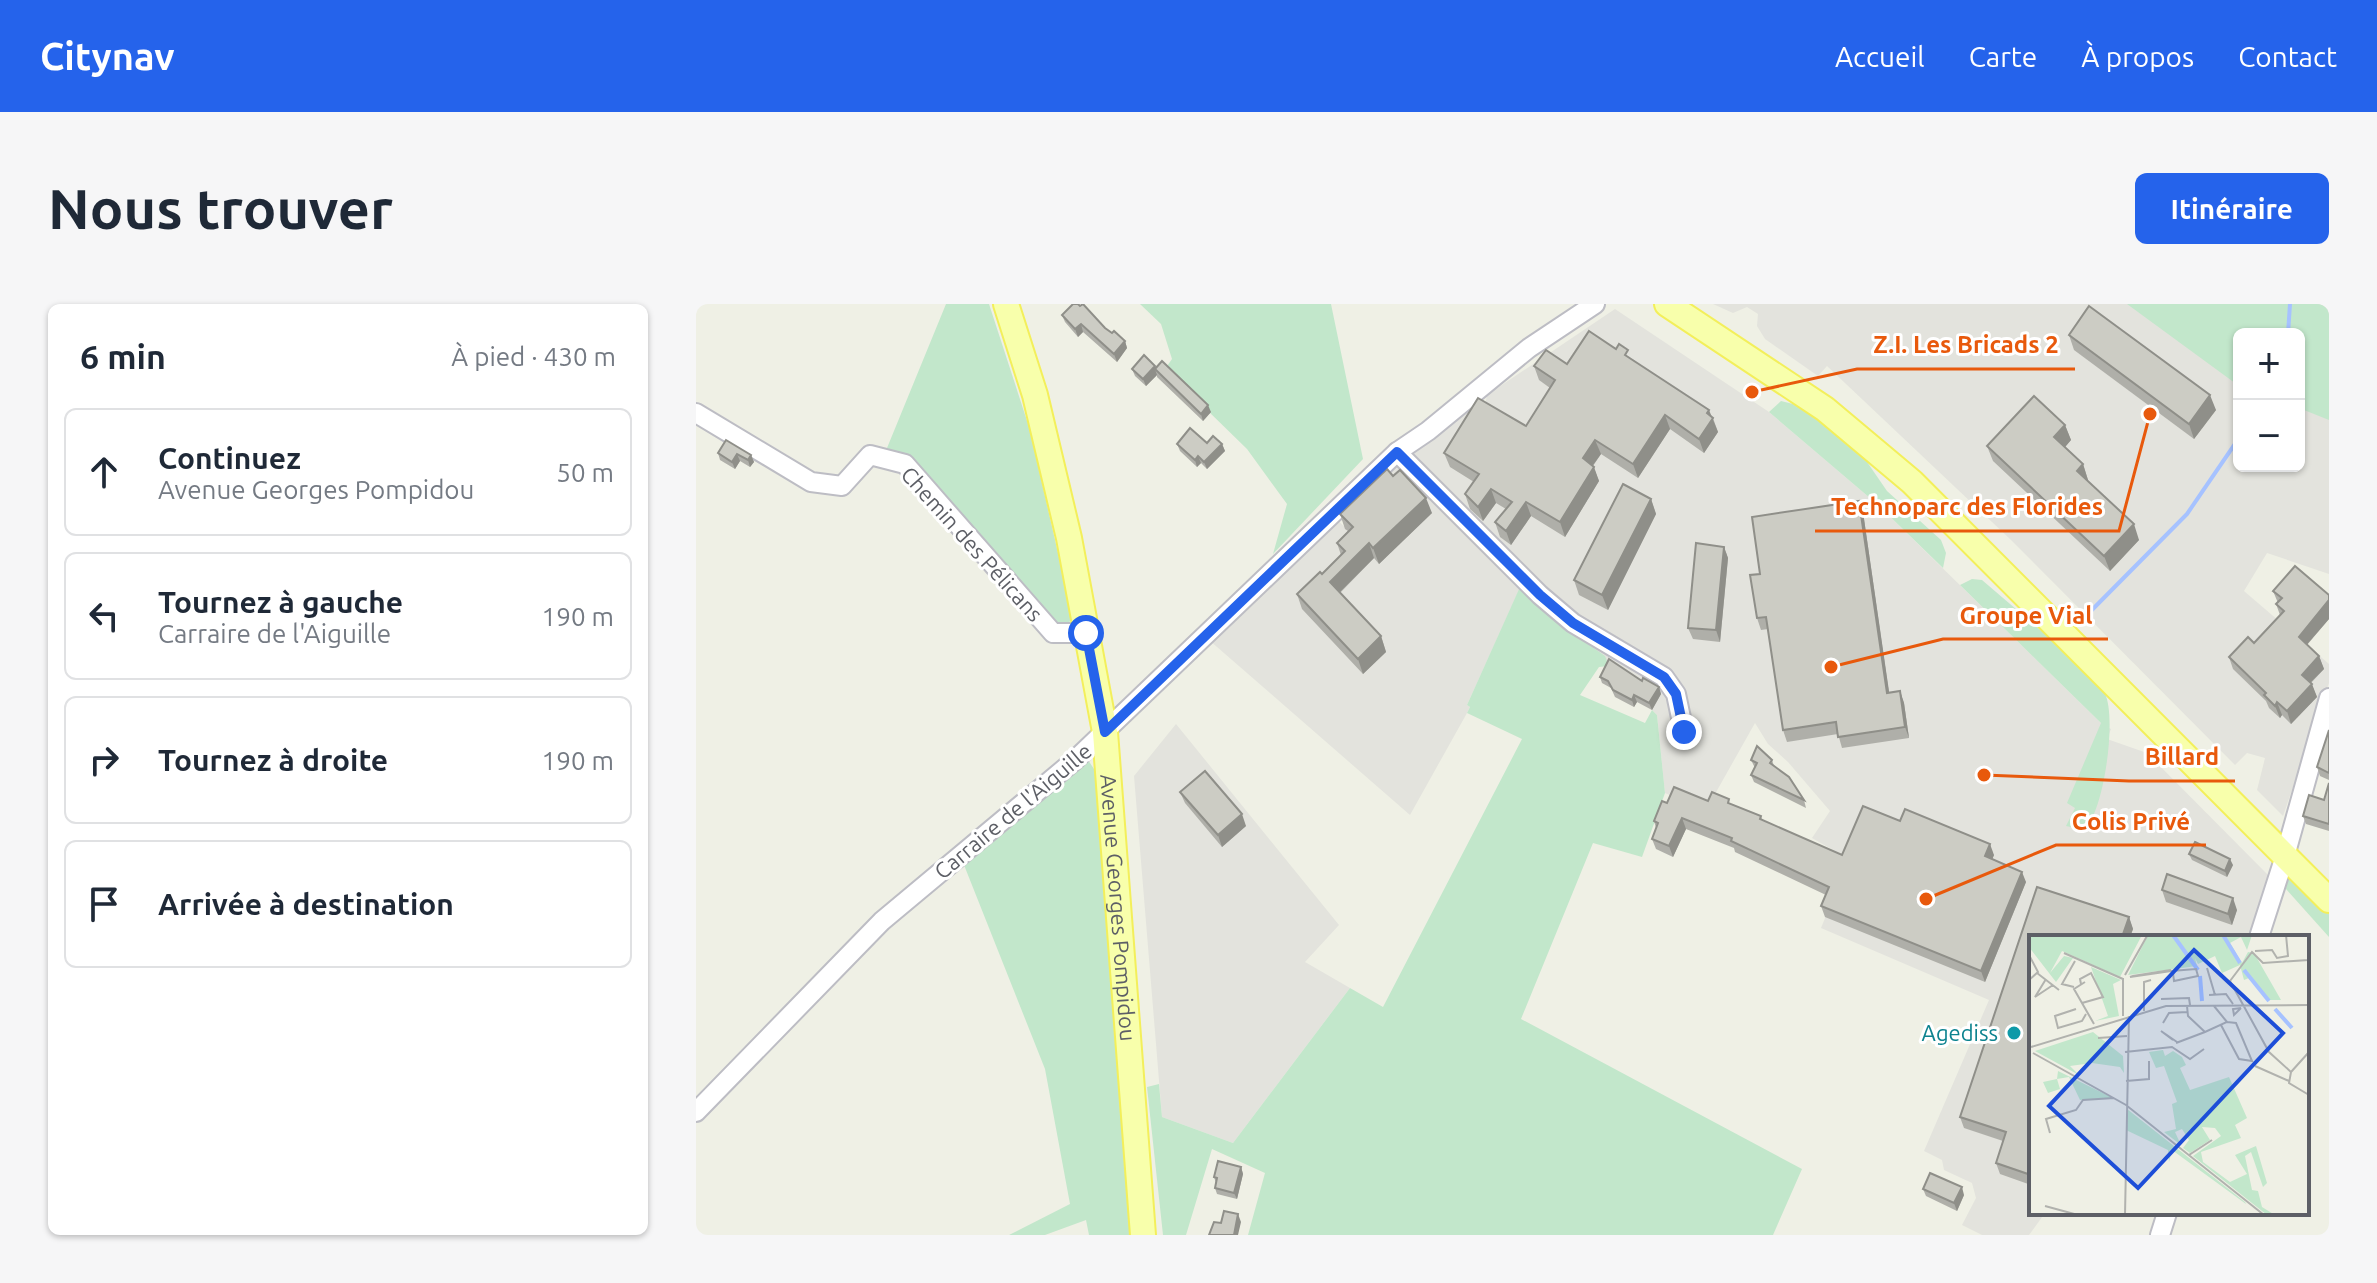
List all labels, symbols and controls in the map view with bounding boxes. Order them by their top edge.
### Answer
text: Citynav [40,35,175,77]
text: Accueil [1835,41,1925,72]
text: Carte [1969,41,2037,72]
text: À propos [2081,41,2194,72]
text: Contact [2238,41,2337,72]
button: Itinéraire [2135,173,2329,244]
text: Nous trouver [48,177,393,240]
callout: Z.I. Les Bricads 2 [1857,321,2075,369]
map controls [2233,328,2305,472]
button: + [2233,328,2305,400]
text: Z.I. Les Bricads 2 [1873,331,2059,358]
text: 6 min [80,337,166,375]
text: À pied · 430 m [451,342,616,371]
button: − [2233,400,2305,472]
text: Continuez [158,441,301,475]
icon: ahead [82,450,126,494]
text: 50 m [556,458,614,487]
street label: Chemin des Pélicans [896,461,1048,626]
text: Avenue Georges Pompidou [158,475,474,504]
callout: Technoparc des Florides [1815,483,2119,531]
text: Technoparc des Florides [1831,493,2103,520]
text: Tournez à gauche [158,585,403,619]
callout: Groupe Vial [1943,591,2108,639]
icon: left [82,594,126,638]
text: 190 m [542,602,614,631]
text: Groupe Vial [1959,602,2093,629]
route start [1068,615,1104,651]
text: Carraire de l'Aiguille [158,619,391,648]
route end [1666,714,1702,750]
callout: Billard [2129,733,2235,781]
icon: right [82,738,126,782]
street label: Carraire de l'Aiguille [929,738,1096,884]
text: Tournez à droite [158,743,388,777]
text: Billard [2145,743,2219,770]
text: 190 m [542,746,614,775]
street label: Avenue Georges Pompidou [1096,773,1141,1042]
callout: Colis Privé [2056,797,2206,845]
text: Colis Privé [2072,808,2190,835]
icon: arrive [82,882,126,926]
text: Arrivée à destination [158,887,454,921]
inset map [2029,935,2309,1215]
place label: Agediss [1922,1020,1998,1045]
marker: Agediss [2005,1024,2023,1042]

